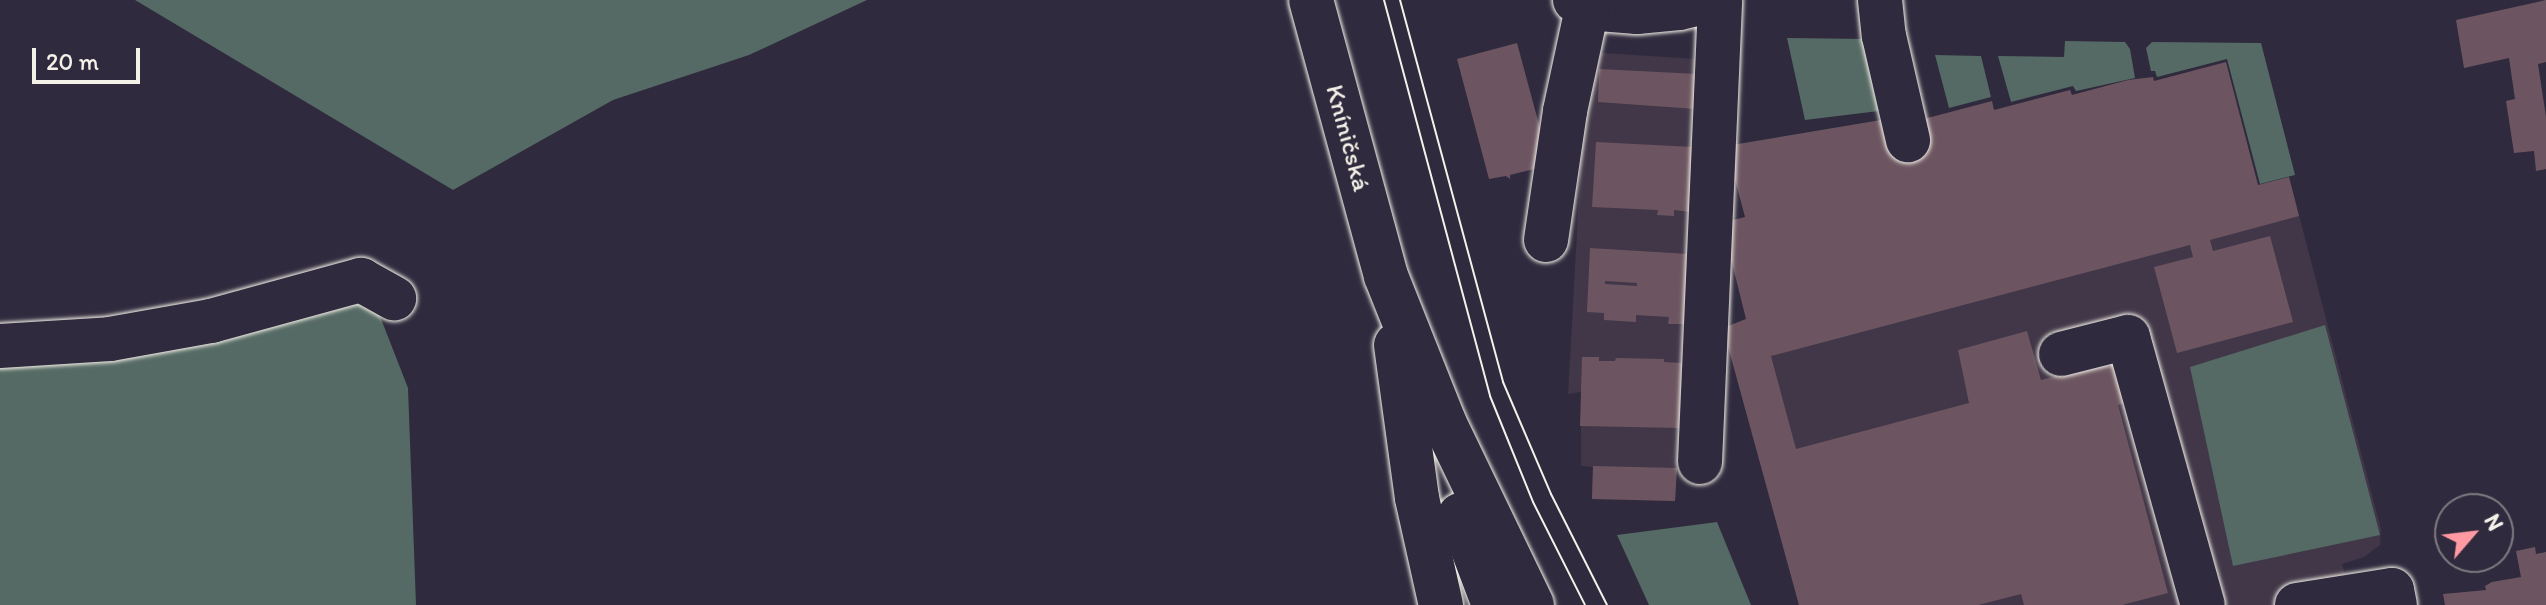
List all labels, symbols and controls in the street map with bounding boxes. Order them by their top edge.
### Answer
scale bar [36,32,144,82]
text: 20 m [46,47,99,76]
street label: Kníničská [1319,81,1377,195]
north arrow [2434,493,2514,573]
text: N [2478,510,2509,535]

